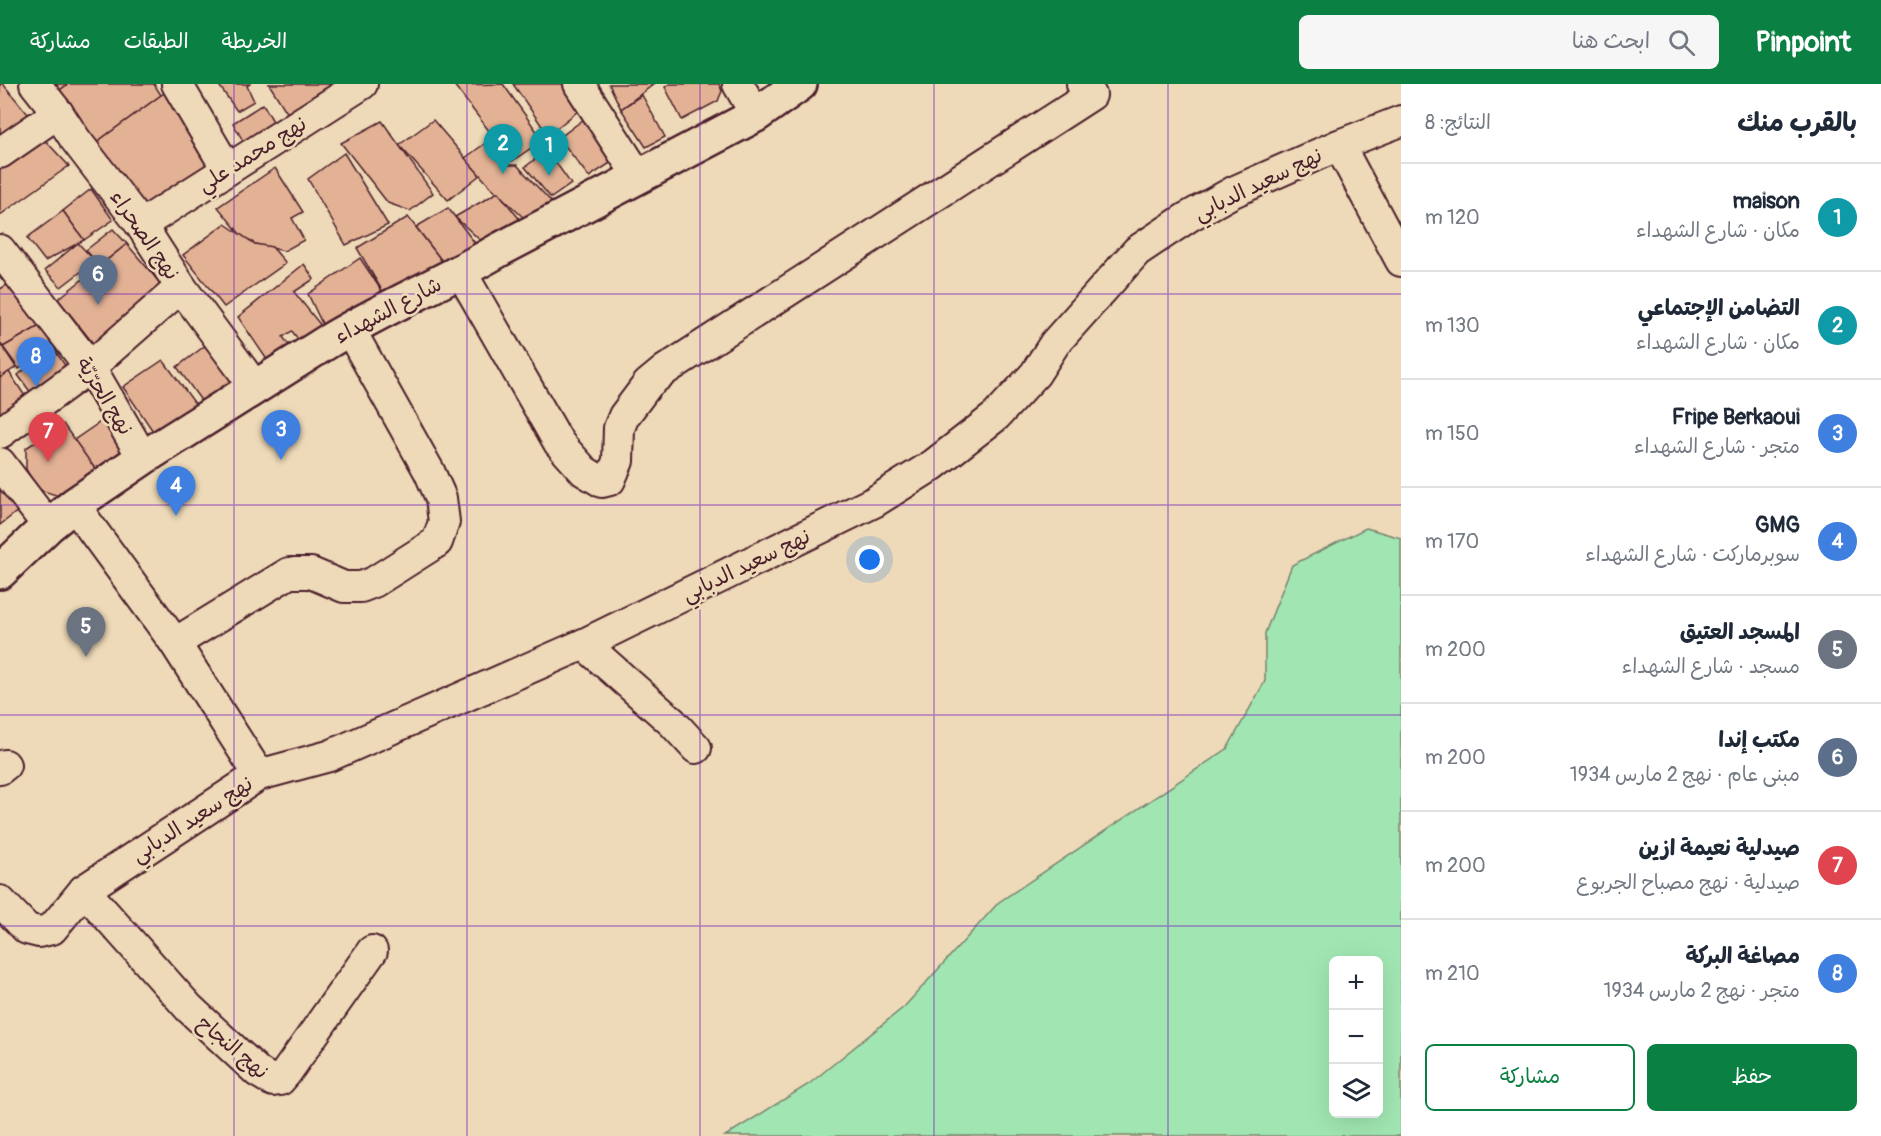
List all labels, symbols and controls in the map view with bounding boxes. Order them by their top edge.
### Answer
search box [1299,15,1719,69]
text: Pinpoint [1755,25,1851,60]
icon: search [1665,26,1698,59]
text: ابحث هنا [1572,27,1650,55]
text: مشاركة [30,28,91,55]
text: الطبقات [124,28,189,55]
text: الخريطة [222,28,287,55]
text: بالقرب منك [1737,107,1857,139]
street label: نهج محمد علي [193,110,314,203]
text: النتائج: 8 [1425,110,1491,135]
pin: 2 [484,124,522,174]
pin: 1 [530,126,568,176]
street label: نهج سعيد الدبابي [1190,142,1329,232]
street label: نهج الصحراء [104,185,185,286]
text: maison [1732,187,1800,215]
text: 120 m [1425,205,1480,230]
text: 1 [1834,205,1841,230]
text: مكان · شارع الشهداء [1636,218,1800,243]
pin: 6 [78,256,118,305]
street label: شارع الشهداء [330,271,447,351]
text: التضامن الإجتماعي [1638,294,1800,322]
text: 130 m [1425,313,1480,338]
text: 2 [1832,313,1843,338]
text: مكان · شارع الشهداء [1636,330,1800,355]
pin: 8 [16,338,56,387]
street label: نهج الحرّيّة [70,352,139,440]
text: Fripe Berkaoui [1672,403,1800,431]
pin: 3 [262,410,300,460]
pin: 7 [28,412,68,462]
text: 150 m [1425,421,1479,446]
text: 3 [1832,421,1843,446]
text: متجر · شارع الشهداء [1634,434,1800,459]
pin: 4 [156,466,195,516]
text: GMG [1755,511,1800,539]
street label: نهج سعيد الدبابي [678,523,817,613]
text: 170 m [1425,529,1479,554]
text: 4 [1832,529,1843,554]
text: سوبرماركت · شارع الشهداء [1585,542,1800,567]
your location [855,545,884,574]
pin: 5 [66,608,106,657]
text: المسجد العتيق [1680,618,1800,646]
text: 200 m [1425,637,1486,662]
text: 5 [1832,637,1843,662]
text: مسجد · شارع الشهداء [1622,654,1800,679]
text: مكتب إندا [1719,726,1800,754]
text: 200 m [1425,745,1486,770]
text: 6 [1832,745,1843,770]
text: مبنى عام · نهج 2 مارس 1934 [1570,762,1800,787]
street label: نهج سعيد الدبابي [126,770,261,873]
text: صيدلية نعيمة ازين [1638,834,1800,862]
text: 200 m [1425,853,1486,878]
text: 7 [1832,853,1843,878]
text: صيدلية · نهج مصباح الجربوع [1576,870,1800,895]
text: مصاغة البركة [1686,942,1800,970]
map controls [1329,956,1383,1118]
button: + [1329,956,1383,1010]
text: 210 m [1425,961,1480,986]
text: 8 [1832,961,1843,986]
text: متجر · نهج 2 مارس 1934 [1604,978,1800,1003]
street label: نهج النجاح [191,1010,274,1085]
button: − [1329,1010,1383,1064]
button: مشاركة [1425,1044,1635,1111]
button: حفظ [1647,1044,1857,1111]
button: layers [1329,1064,1383,1118]

